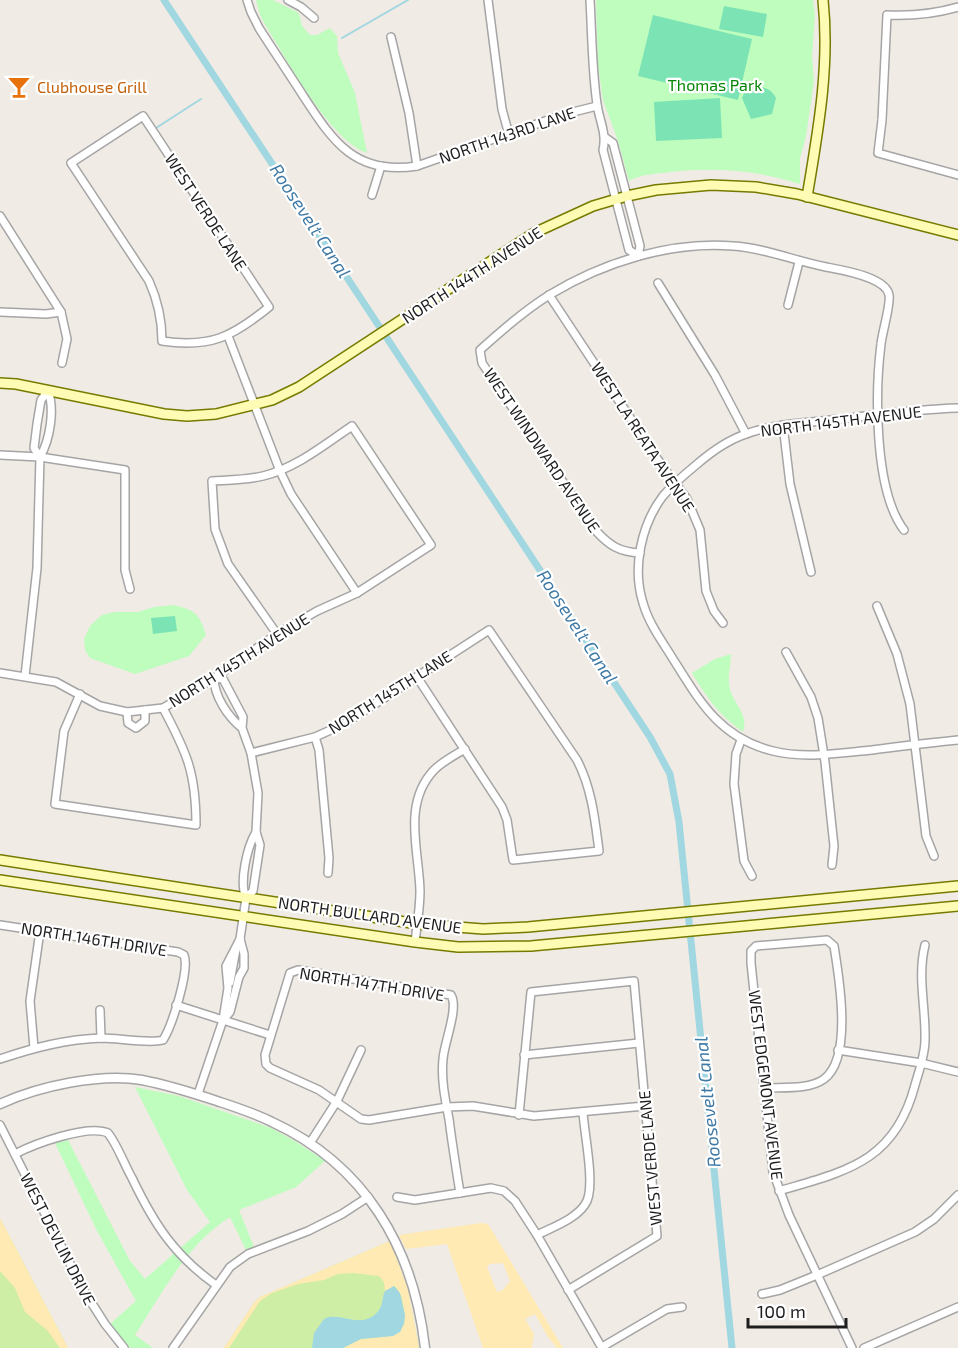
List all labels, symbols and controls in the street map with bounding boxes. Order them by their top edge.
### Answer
bar icon: Clubhouse Grill [6,74,32,100]
park label: Thomas Park [668,75,762,94]
place label: Clubhouse Grill [37,77,147,96]
street label: NORTH 143RD LANE [436,102,577,167]
street label: WEST VERDE LANE [162,150,251,274]
water label: Roosevelt Canal [266,159,356,282]
street label: NORTH 144TH AVENUE [398,222,545,327]
street label: WEST LA REATA AVENUE [588,358,699,515]
street label: WEST WINDWARD AVENUE [480,364,605,536]
street label: NORTH 145TH AVENUE [759,401,923,440]
water label: Roosevelt Canal [533,565,623,688]
street label: NORTH 145TH AVENUE [165,609,313,711]
street label: NORTH 145TH LANE [324,646,455,737]
street label: NORTH BULLARD AVENUE [277,892,463,937]
street label: NORTH 146TH DRIVE [20,918,168,959]
street label: NORTH 147TH DRIVE [298,963,446,1004]
street label: WEST EDGEMONT AVENUE [745,989,788,1181]
water label: Roosevelt Canal [689,1035,725,1169]
street label: WEST VERDE LANE [634,1090,665,1226]
street label: WEST DEVLIN DRIVE [17,1170,100,1308]
scale bar [748,1291,846,1329]
text: 100 m [757,1300,806,1322]

